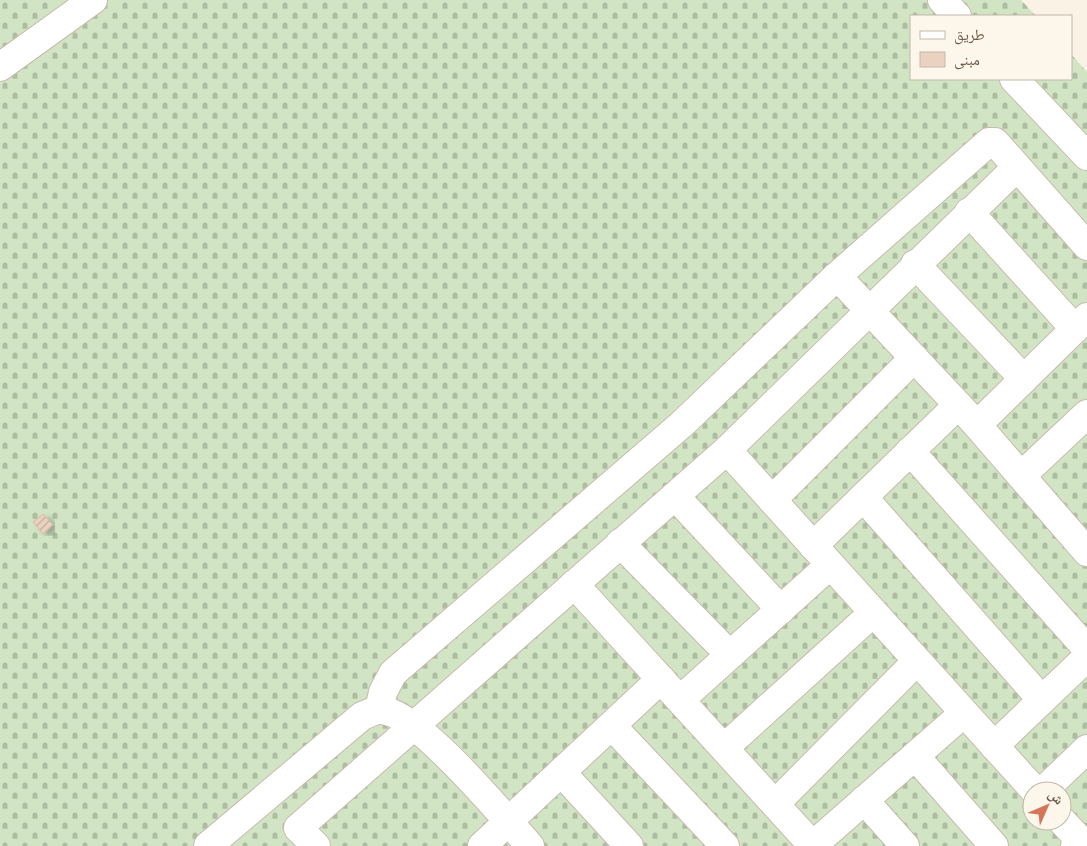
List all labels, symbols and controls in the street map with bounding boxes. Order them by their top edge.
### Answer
legend [910,15,1072,80]
text: طريق [954,27,985,46]
text: مبنى [954,52,980,71]
north arrow [1022,781,1072,831]
text: ش [1044,787,1066,809]

